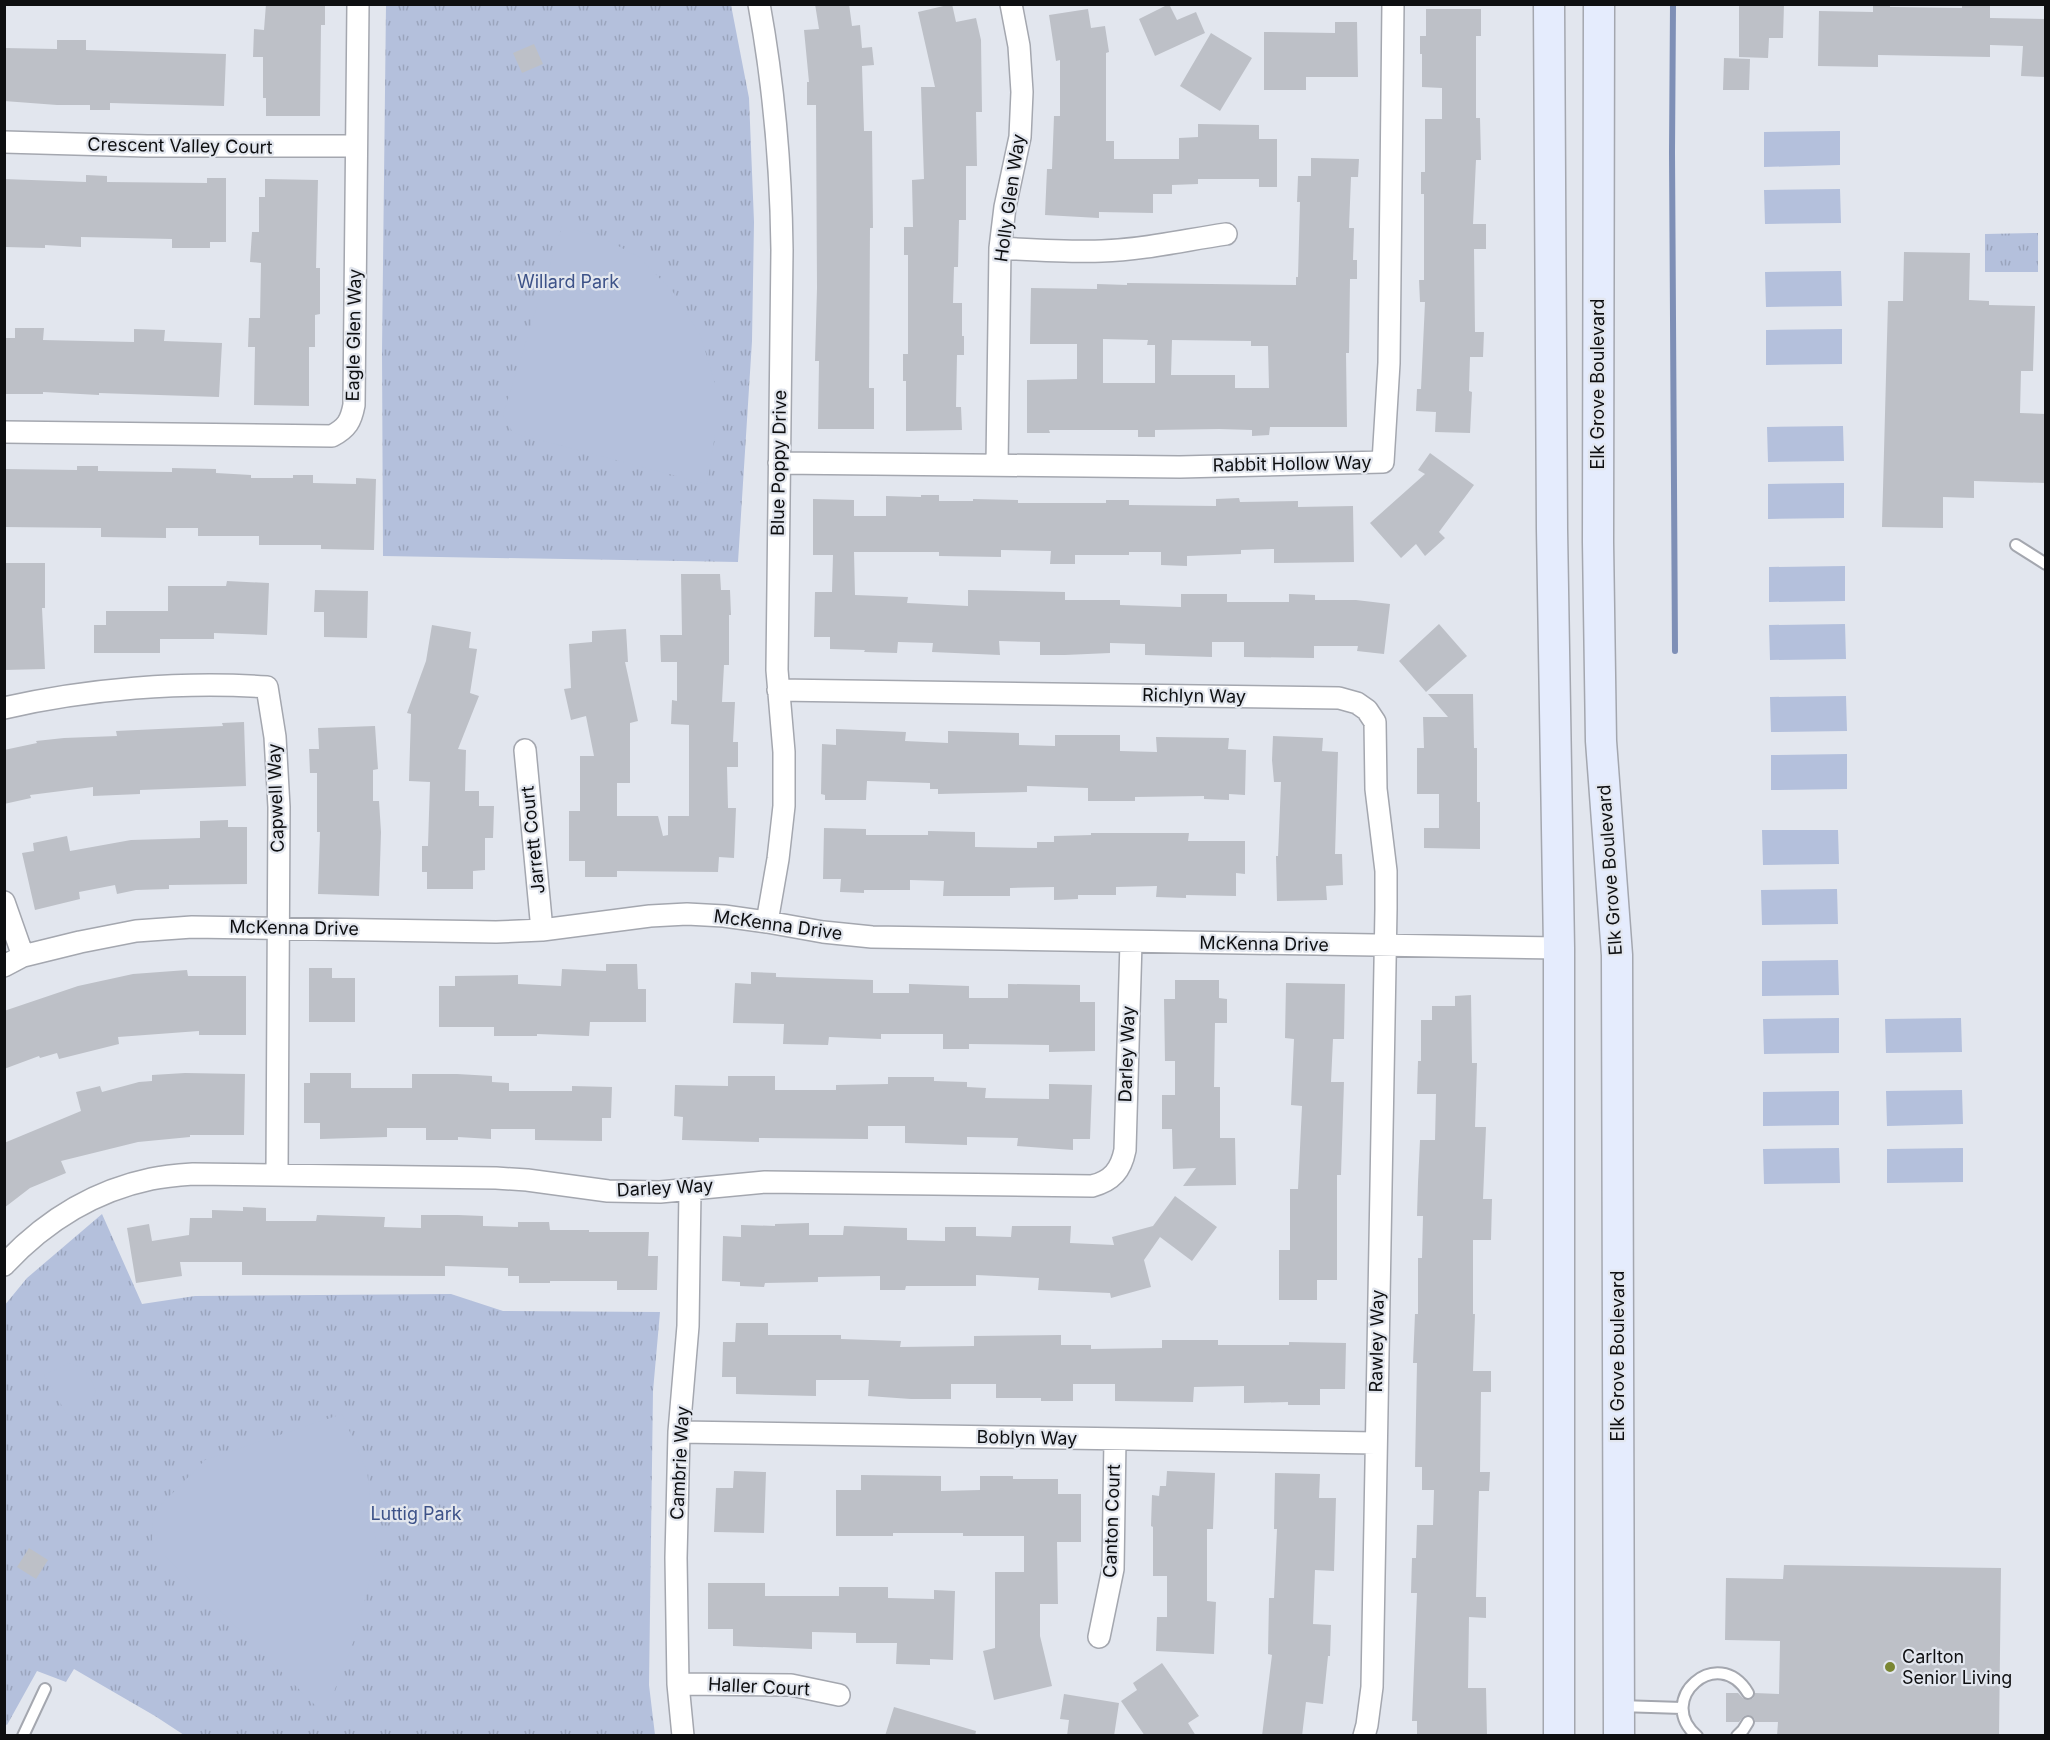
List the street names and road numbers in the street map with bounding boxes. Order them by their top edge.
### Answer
street label: Crescent Valley Court [87,133,273,158]
street label: Holly Glen Way [990,133,1029,263]
street label: Eagle Glen Way [342,268,365,401]
street label: Elk Grove Boulevard [1587,298,1608,470]
street label: Blue Poppy Drive [767,390,790,536]
street label: Rabbit Hollow Way [1212,452,1372,475]
street label: Richlyn Way [1142,684,1246,707]
street label: Capwell Way [263,743,288,853]
street label: Elk Grove Boulevard [1593,784,1626,956]
street label: Jarrett Court [516,785,549,895]
street label: McKenna Drive [712,905,844,944]
street label: McKenna Drive [229,916,359,939]
street label: McKenna Drive [1199,932,1329,955]
street label: Darley Way [1114,1005,1139,1103]
street label: Darley Way [616,1174,714,1201]
street label: Elk Grove Boulevard [1607,1270,1628,1442]
street label: Rawley Way [1365,1289,1388,1393]
street label: Cambrie Way [666,1406,693,1520]
street label: Boblyn Way [977,1426,1078,1449]
street label: Canton Court [1099,1464,1124,1578]
street label: Haller Court [708,1673,811,1700]

